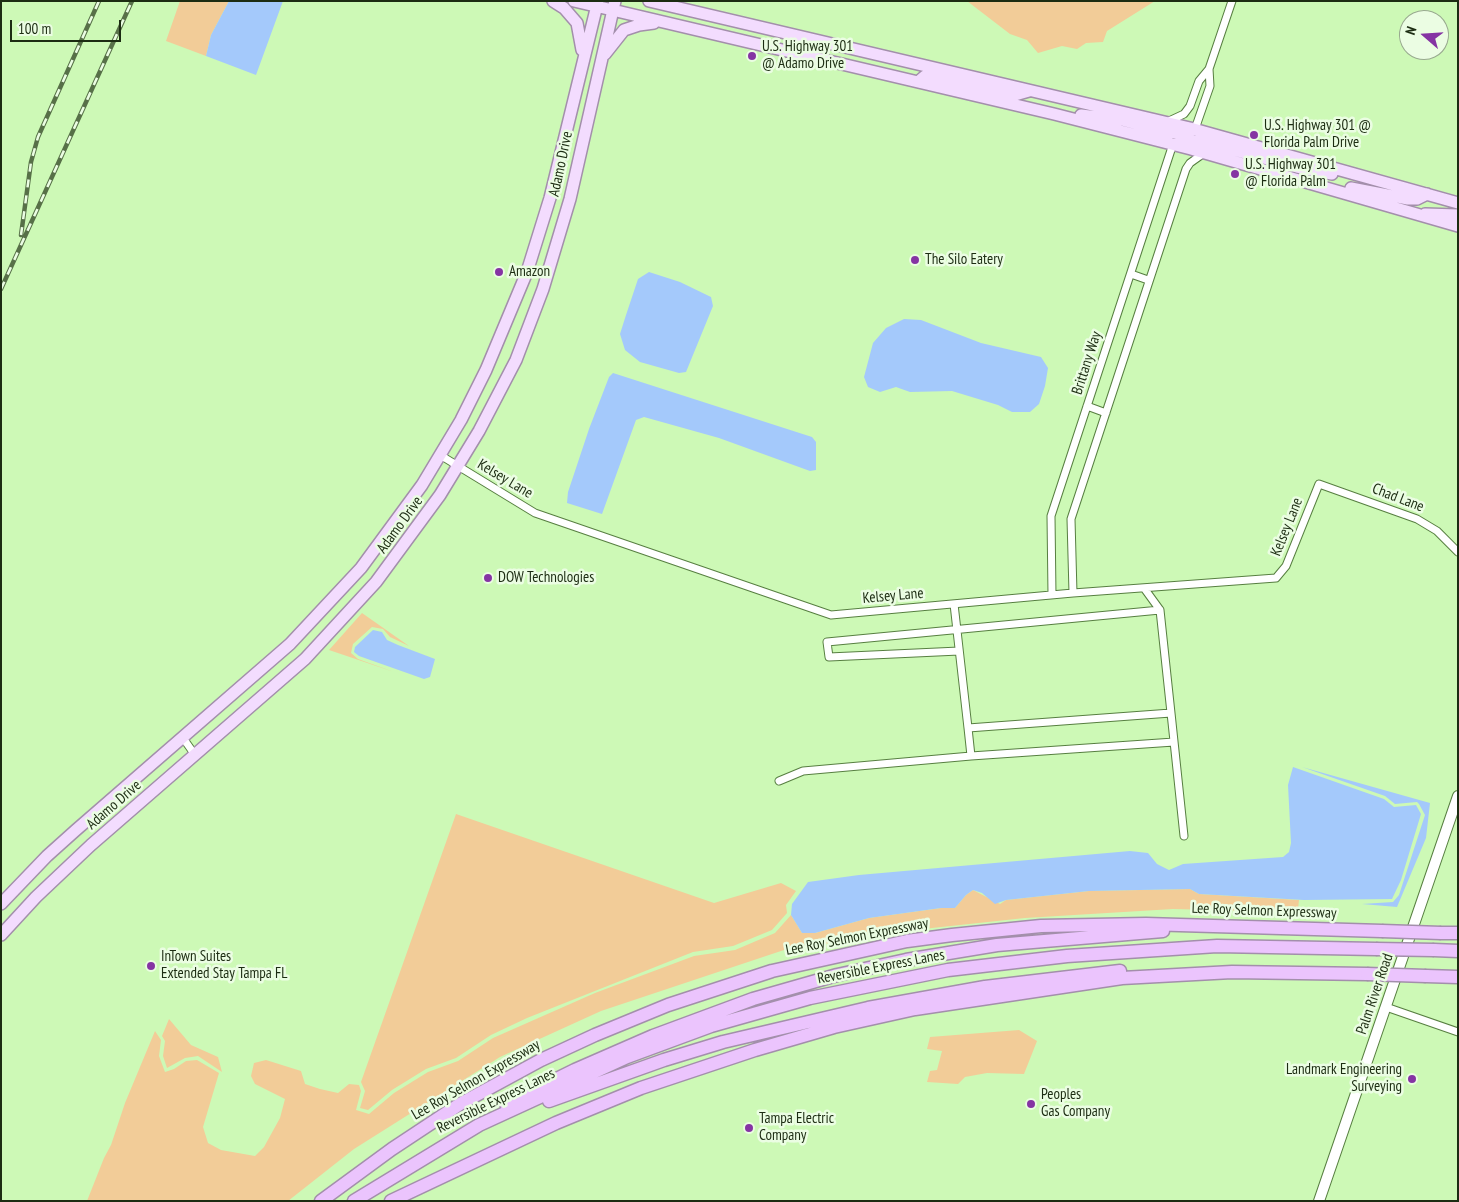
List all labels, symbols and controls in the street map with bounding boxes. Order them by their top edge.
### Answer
scale bar [12,10,124,42]
north arrow [1399,10,1449,60]
text: 100 m [18,19,51,38]
text: N [1401,24,1421,37]
place label: U.S. Highway 301 @ Adamo Drive [762,38,853,73]
marker: U.S. Highway 301 @ Adamo Drive [746,50,758,62]
place label: U.S. Highway 301 @ Florida Palm Drive [1264,117,1371,152]
marker: U.S. Highway 301 @ Florida Palm Drive [1248,129,1260,141]
street label: Adamo Drive [545,130,577,198]
place label: U.S. Highway 301 @ Florida Palm [1245,156,1336,191]
marker: U.S. Highway 301 @ Florida Palm [1229,168,1241,180]
place label: The Silo Eatery [925,251,1003,269]
marker: The Silo Eatery [909,254,921,266]
place label: Amazon [509,263,550,281]
marker: Amazon [493,266,505,278]
street label: Brittany Way [1068,329,1106,397]
street label: Kelsey Lane [474,456,536,502]
street label: Chad Lane [1370,480,1426,516]
street label: Adamo Drive [373,493,427,557]
street label: Kelsey Lane [1267,495,1307,559]
place label: DOW Technologies [498,569,594,587]
marker: DOW Technologies [482,572,494,584]
street label: Kelsey Lane [862,584,924,608]
street label: Adamo Drive [83,776,145,834]
street label: Lee Roy Selmon Expressway [1191,899,1337,923]
street label: Lee Roy Selmon Expressway [784,914,930,960]
street label: Reversible Express Lanes [816,946,946,988]
place label: InTown Suites Extended Stay Tampa FL [161,948,287,983]
street label: Palm River Road [1353,951,1397,1037]
marker: InTown Suites Extended Stay Tampa FL [145,960,157,972]
street label: Lee Roy Selmon Expressway [409,1036,543,1124]
place label: Landmark Engineering Surveying [1286,1061,1402,1096]
street label: Reversible Express Lanes [434,1065,558,1137]
marker: Landmark Engineering Surveying [1406,1073,1418,1085]
place label: Peoples Gas Company [1041,1086,1110,1121]
marker: Peoples Gas Company [1025,1098,1037,1110]
place label: Tampa Electric Company [759,1110,834,1145]
marker: Tampa Electric Company [743,1122,755,1134]

